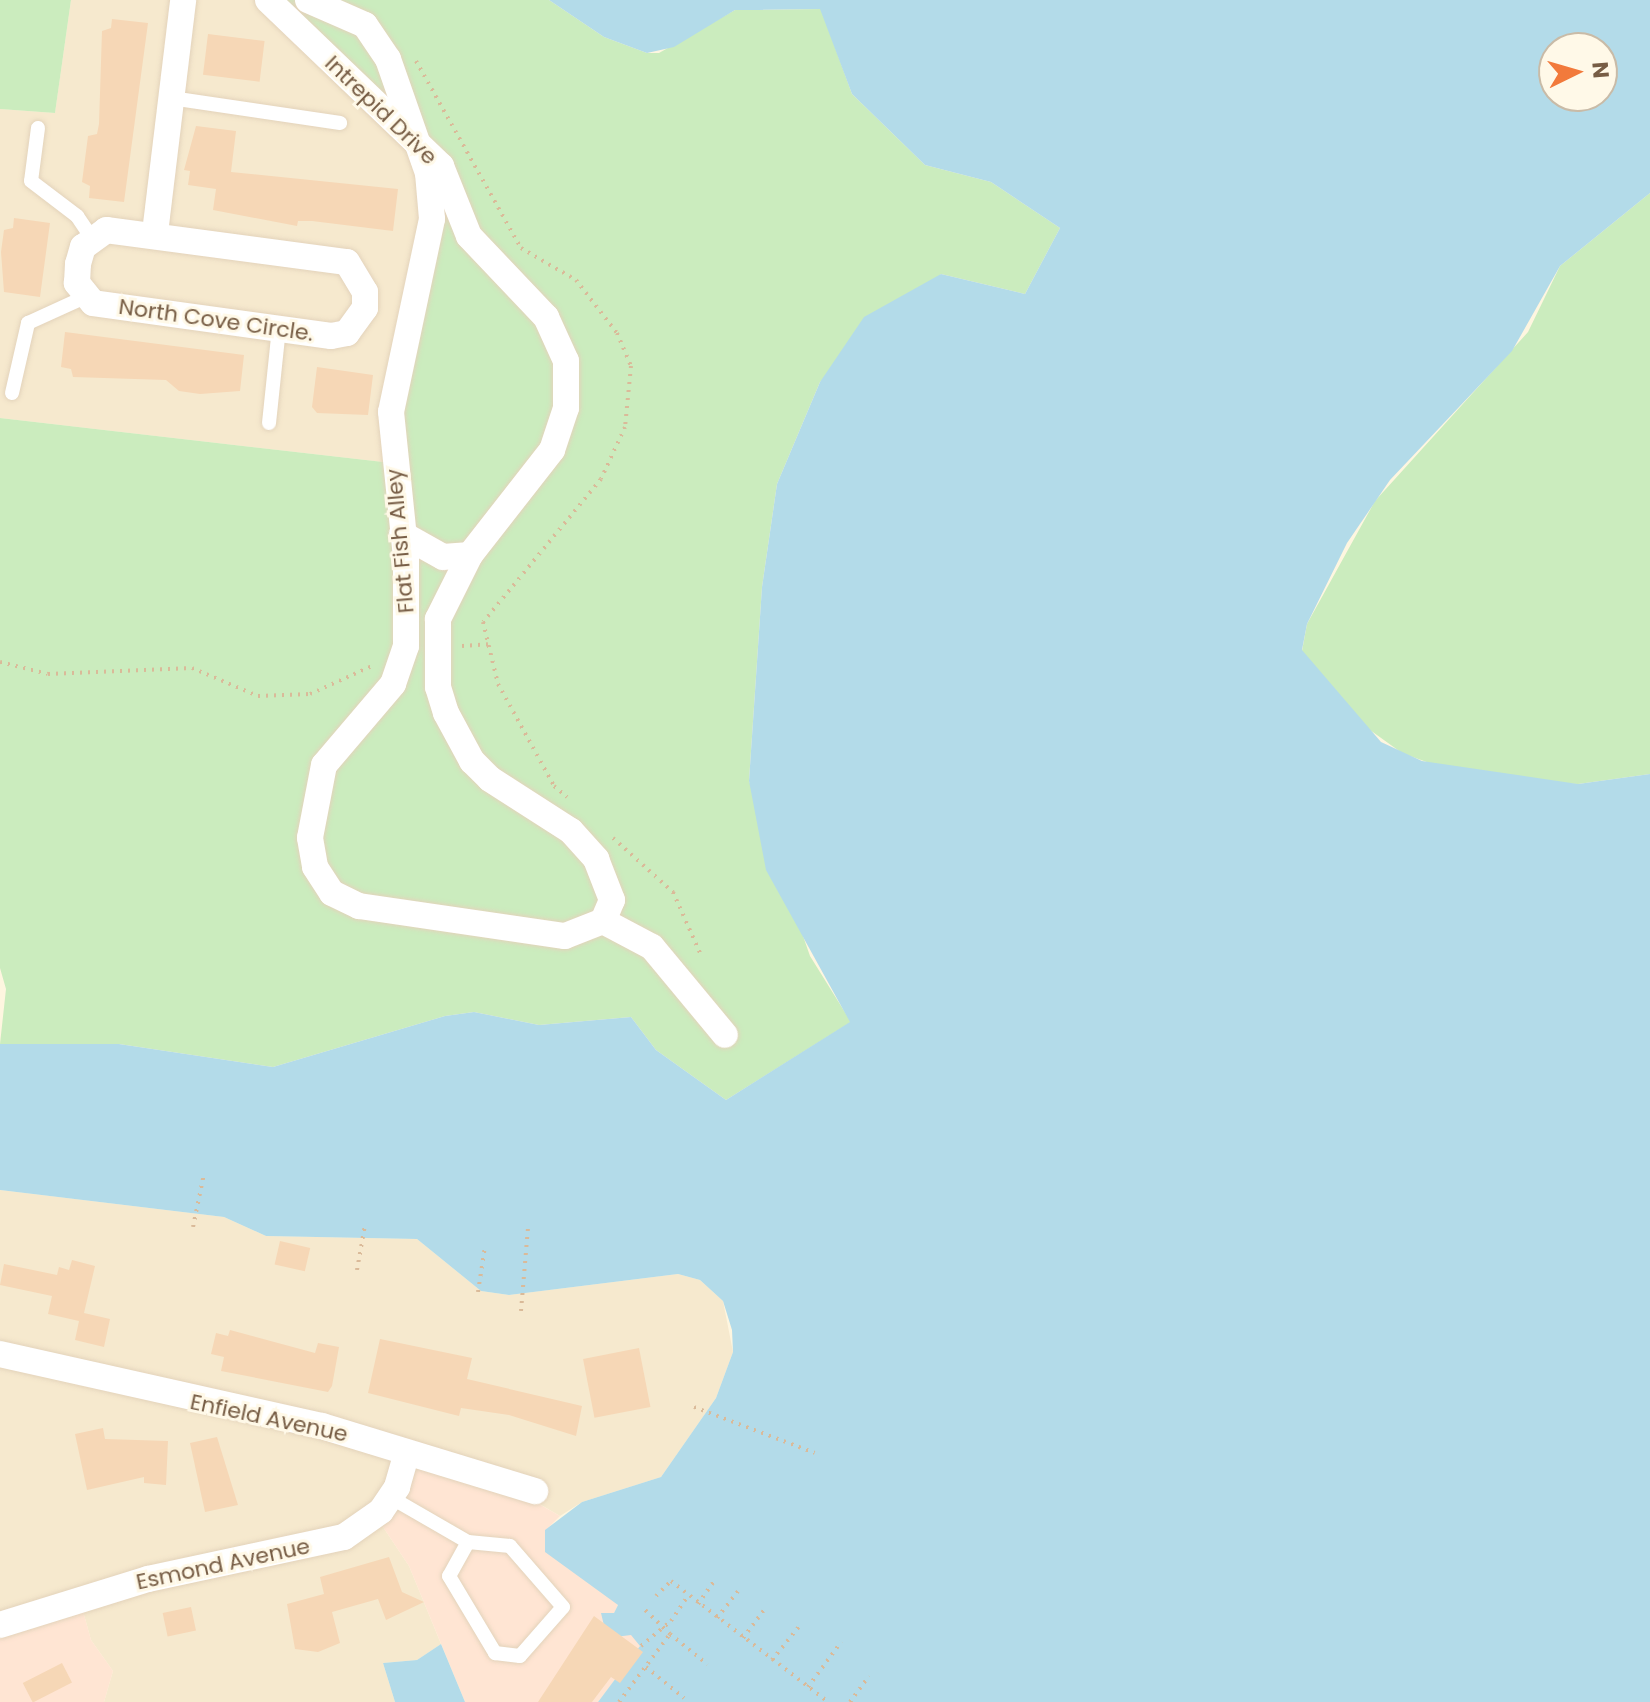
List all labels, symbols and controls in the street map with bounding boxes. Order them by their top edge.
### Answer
north arrow [1538,32,1618,112]
street label: Intrepid Drive [319,50,443,170]
text: N [1584,60,1617,80]
street label: North Cove Circle. [117,293,315,347]
street label: Flat Fish Alley [381,468,419,614]
street label: Enfield Avenue [188,1388,350,1448]
street label: Esmond Avenue [134,1533,312,1595]

